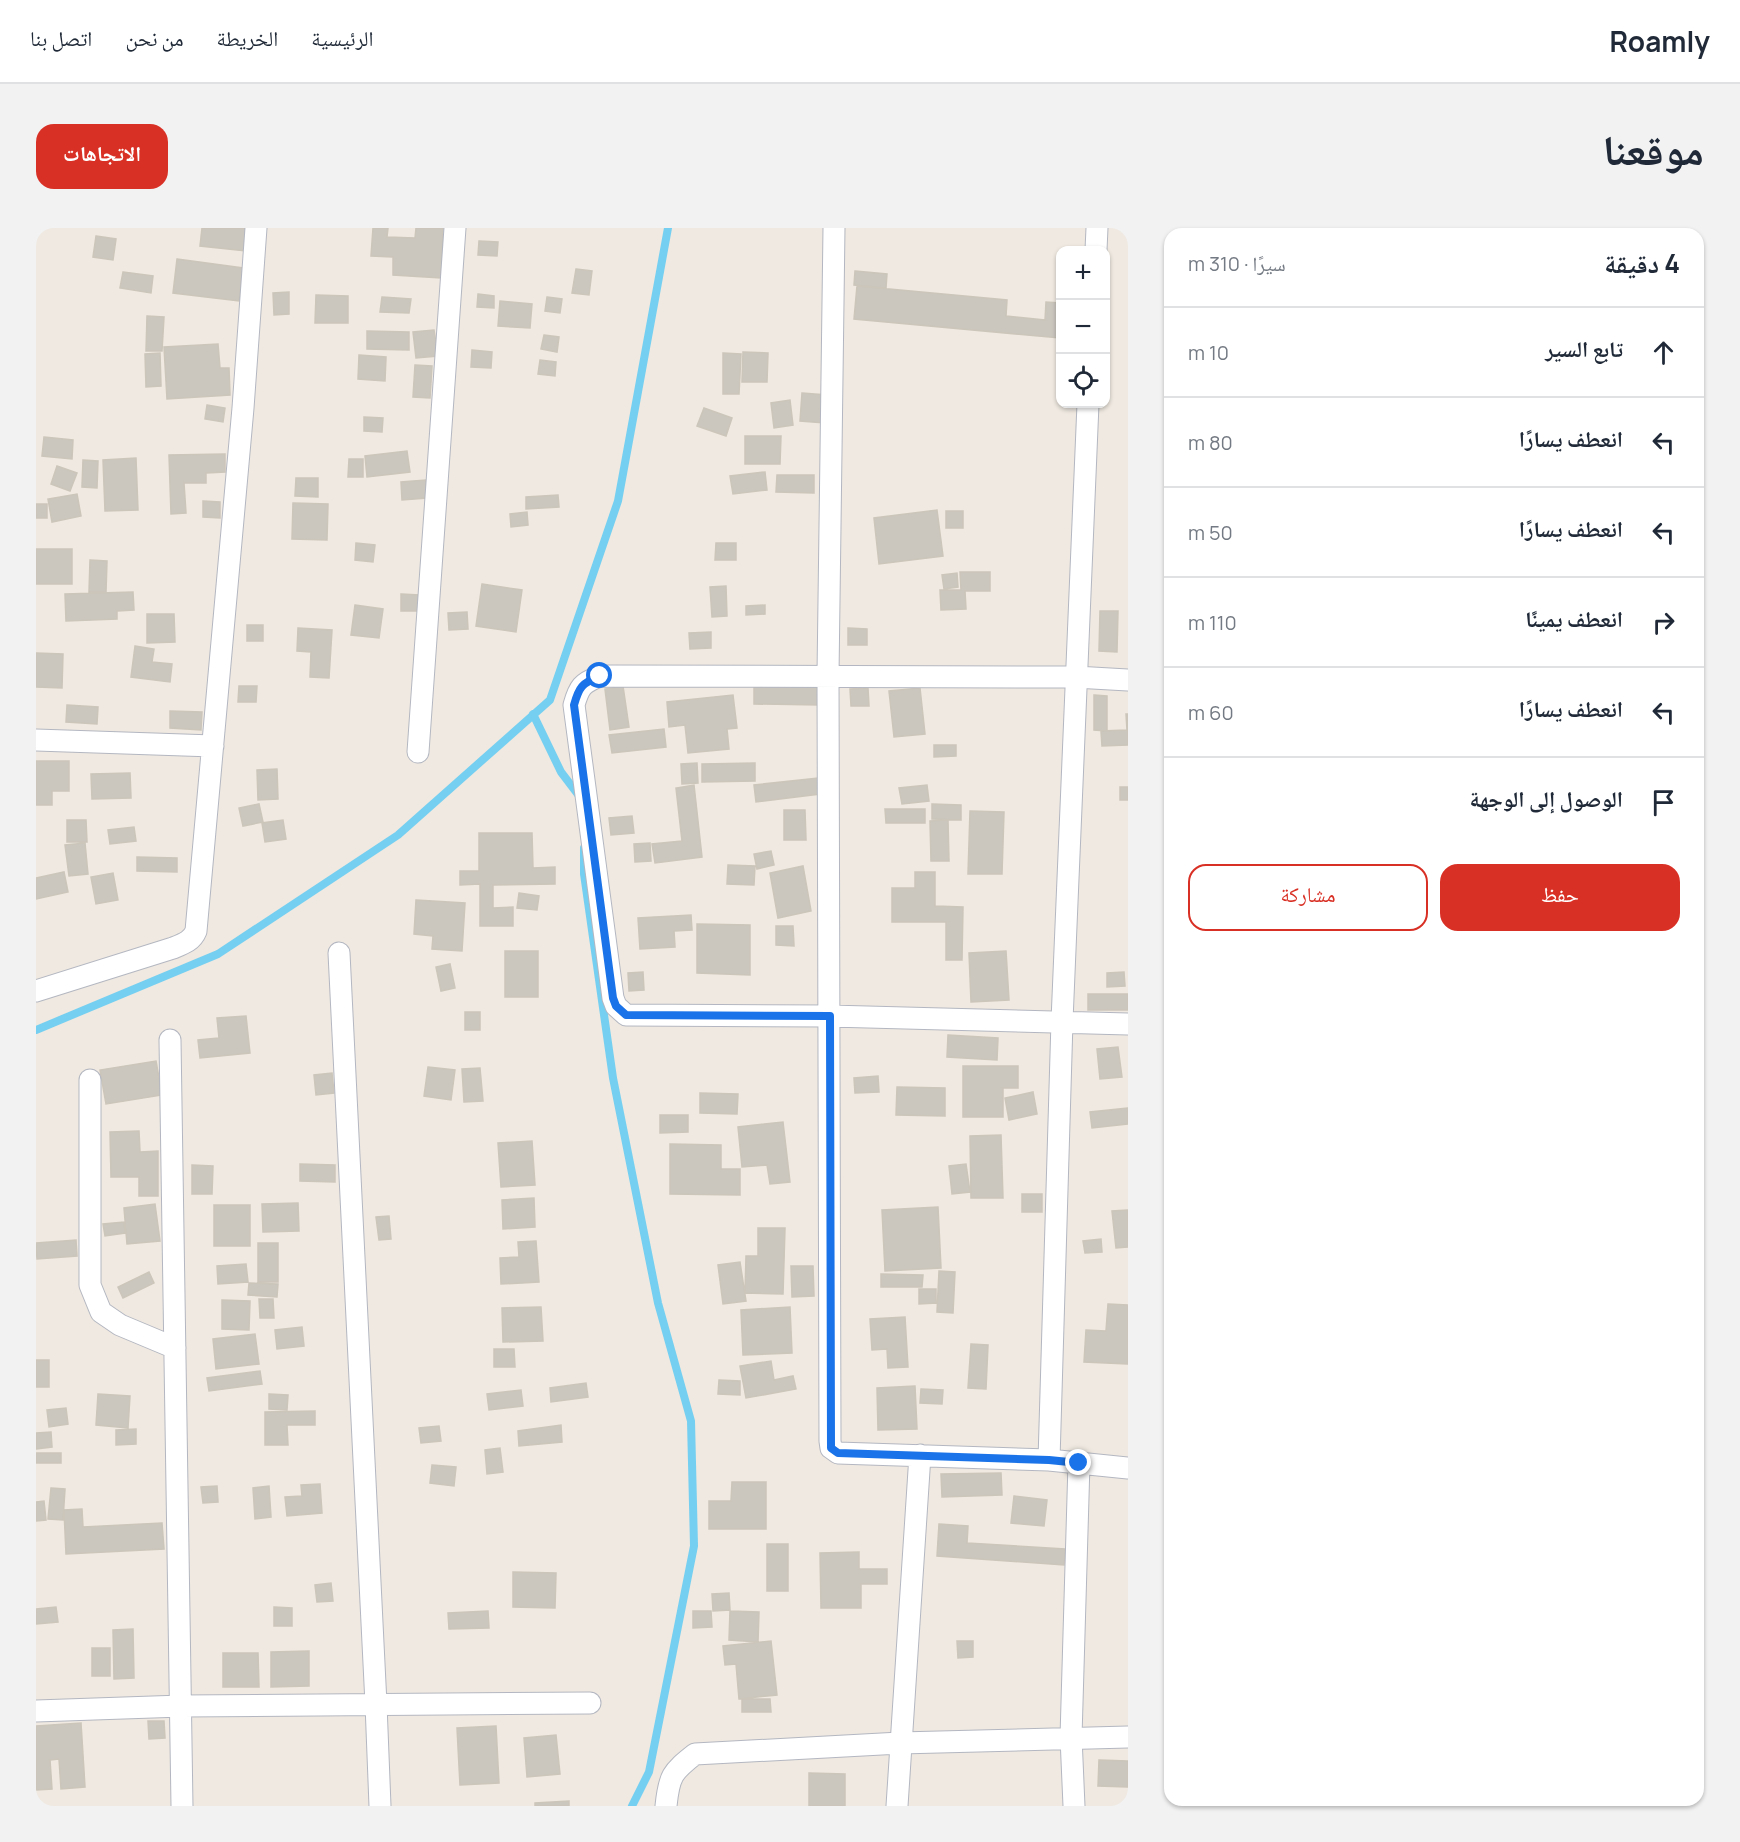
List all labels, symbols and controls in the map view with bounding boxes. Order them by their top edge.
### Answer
text: Roamly [1609,22,1710,60]
text: اتصل بنا [30,24,92,52]
text: من نحن [125,24,183,52]
text: الخريطة [216,24,278,52]
text: الرئيسية [311,24,374,52]
text: موقعنا [1603,120,1704,178]
button: الاتجاهات [36,124,168,189]
text: 4 دقيقة [1604,245,1680,281]
map controls [1056,246,1110,408]
button: + [1056,246,1110,300]
text: سيرًا · 310 m [1188,250,1286,277]
button: − [1056,300,1110,354]
text: تابع السير [1545,334,1623,364]
icon: ahead [1647,336,1680,369]
text: 10 m [1188,339,1229,366]
button: locate [1056,354,1110,408]
text: انعطف يسارًا [1519,424,1623,454]
icon: left [1647,426,1680,459]
text: 80 m [1188,429,1233,456]
text: انعطف يسارًا [1519,514,1623,544]
icon: left [1647,516,1680,549]
text: 50 m [1188,519,1233,546]
text: انعطف يمينًا [1525,604,1623,634]
icon: right [1647,606,1680,639]
text: 110 m [1188,609,1237,636]
route start [586,662,612,688]
text: انعطف يسارًا [1519,694,1623,724]
icon: left [1647,696,1680,729]
text: 60 m [1188,699,1234,726]
text: الوصول إلى الوجهة [1470,784,1623,814]
icon: arrive [1647,786,1680,819]
button: مشاركة [1188,864,1428,931]
button: حفظ [1440,864,1680,931]
route end [1065,1449,1091,1475]

